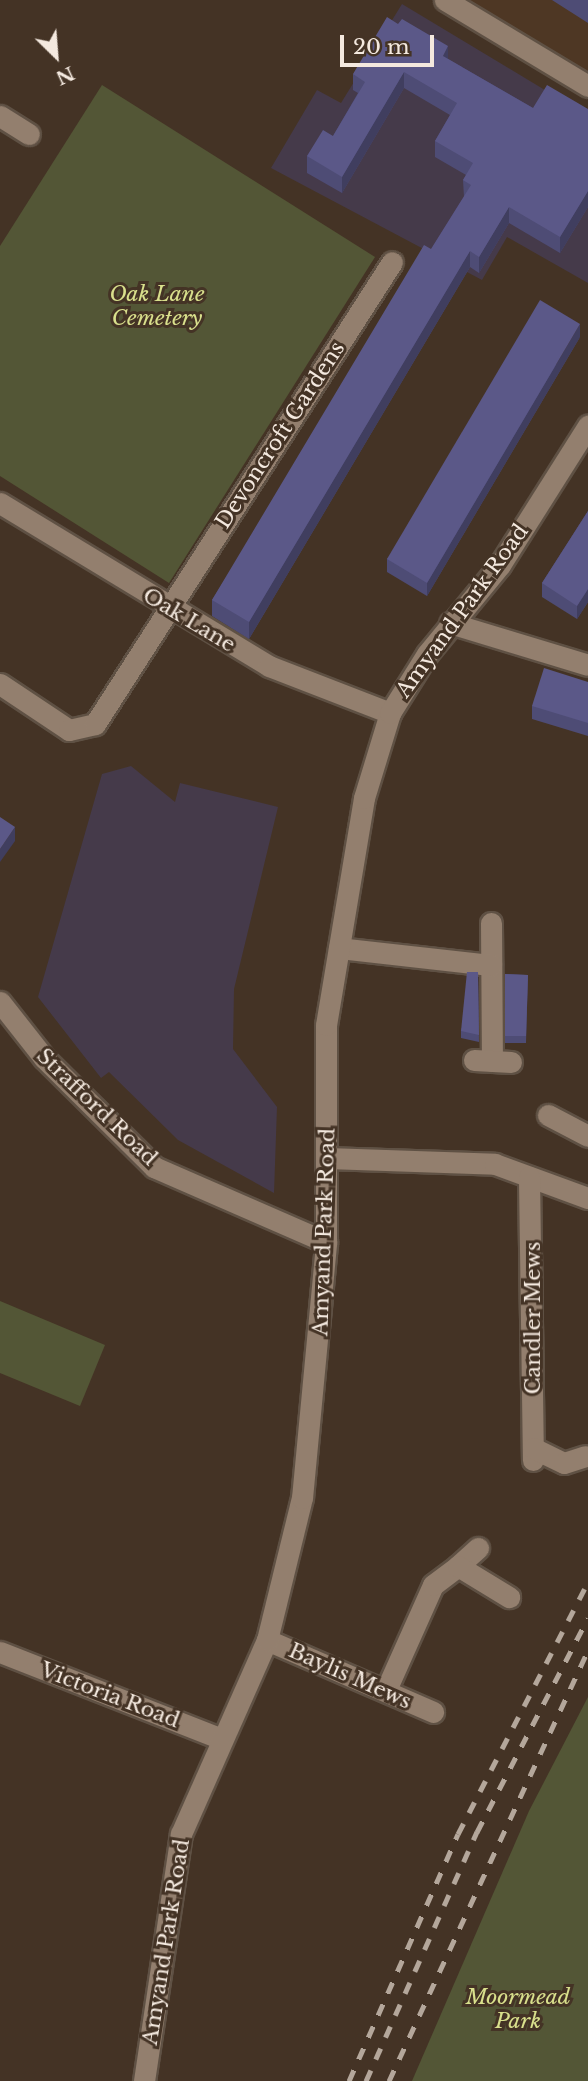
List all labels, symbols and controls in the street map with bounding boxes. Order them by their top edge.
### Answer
north arrow [21,21,91,91]
scale bar [343,21,438,65]
text: 20 m [353,34,410,60]
text: N [52,61,78,90]
park label: Oak Lane Cemetery [109,281,205,331]
street label: Devoncroft Gardens [210,337,350,533]
street label: Amyand Park Road [391,519,533,703]
street label: Oak Lane [138,582,240,658]
street label: Strafford Road [32,1043,162,1171]
street label: Amyand Park Road [308,1127,340,1337]
street label: Candler Mews [520,1241,546,1395]
street label: Baylis Mews [285,1638,415,1714]
street label: Victoria Road [37,1657,183,1733]
street label: Amyand Park Road [137,1837,195,2047]
park label: Moormead Park [466,1984,570,2034]

